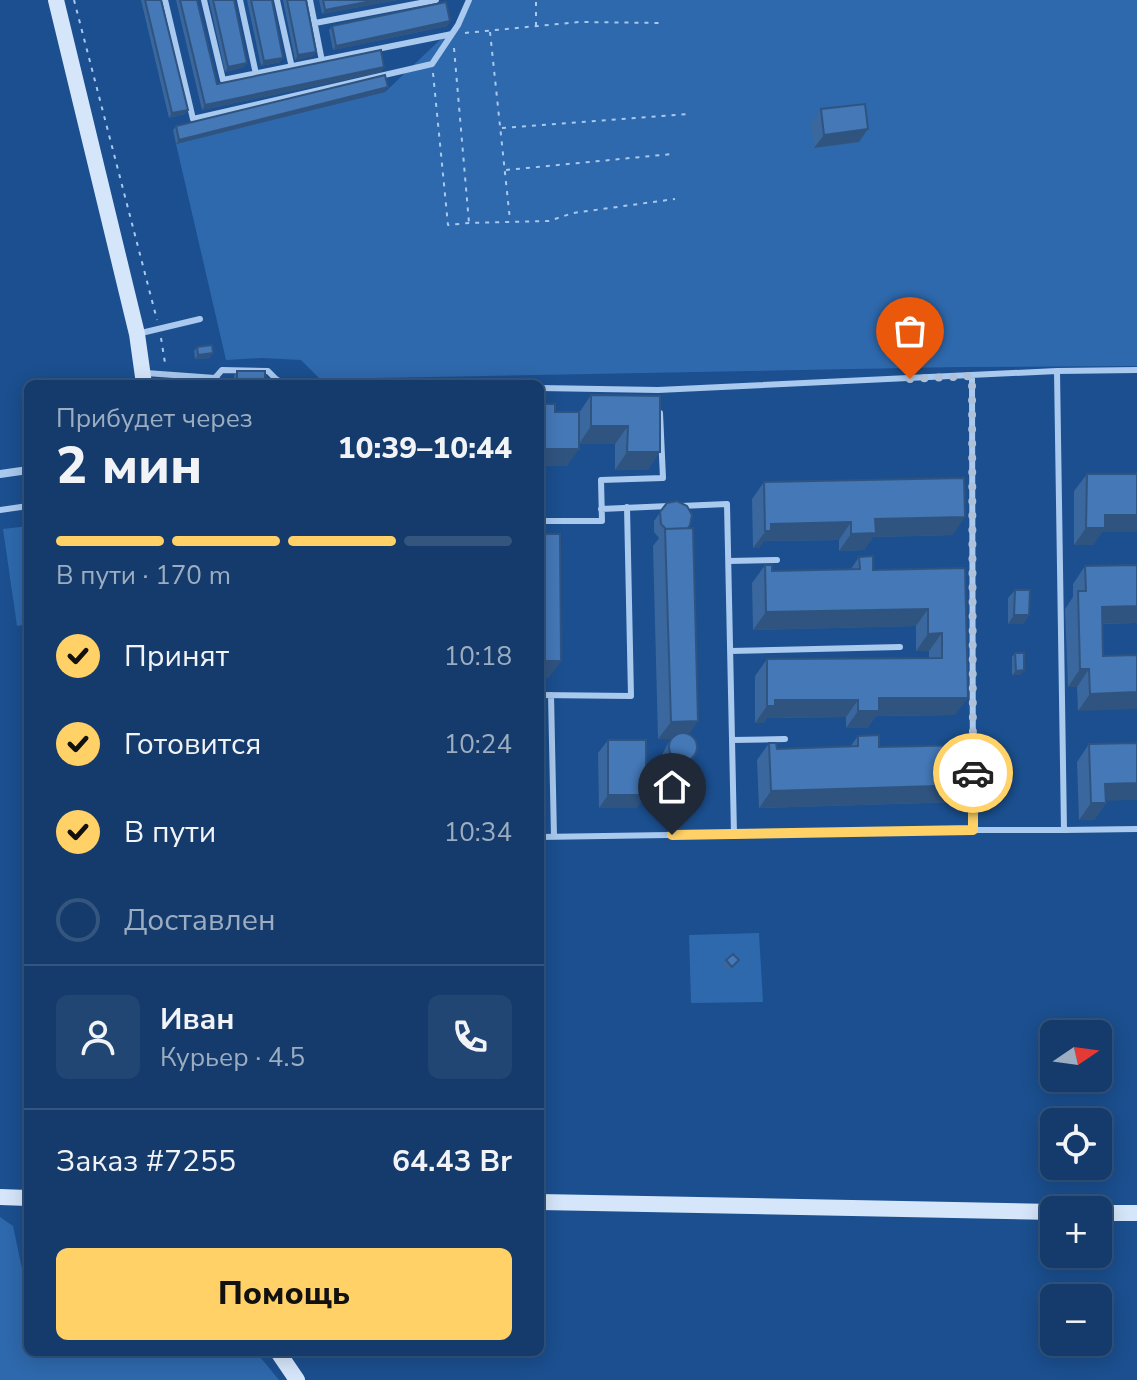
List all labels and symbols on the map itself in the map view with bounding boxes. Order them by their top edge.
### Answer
pin [876,297,944,379]
courier [933,733,1013,813]
pin [638,753,706,835]
north arrow [1040,1020,1112,1092]

